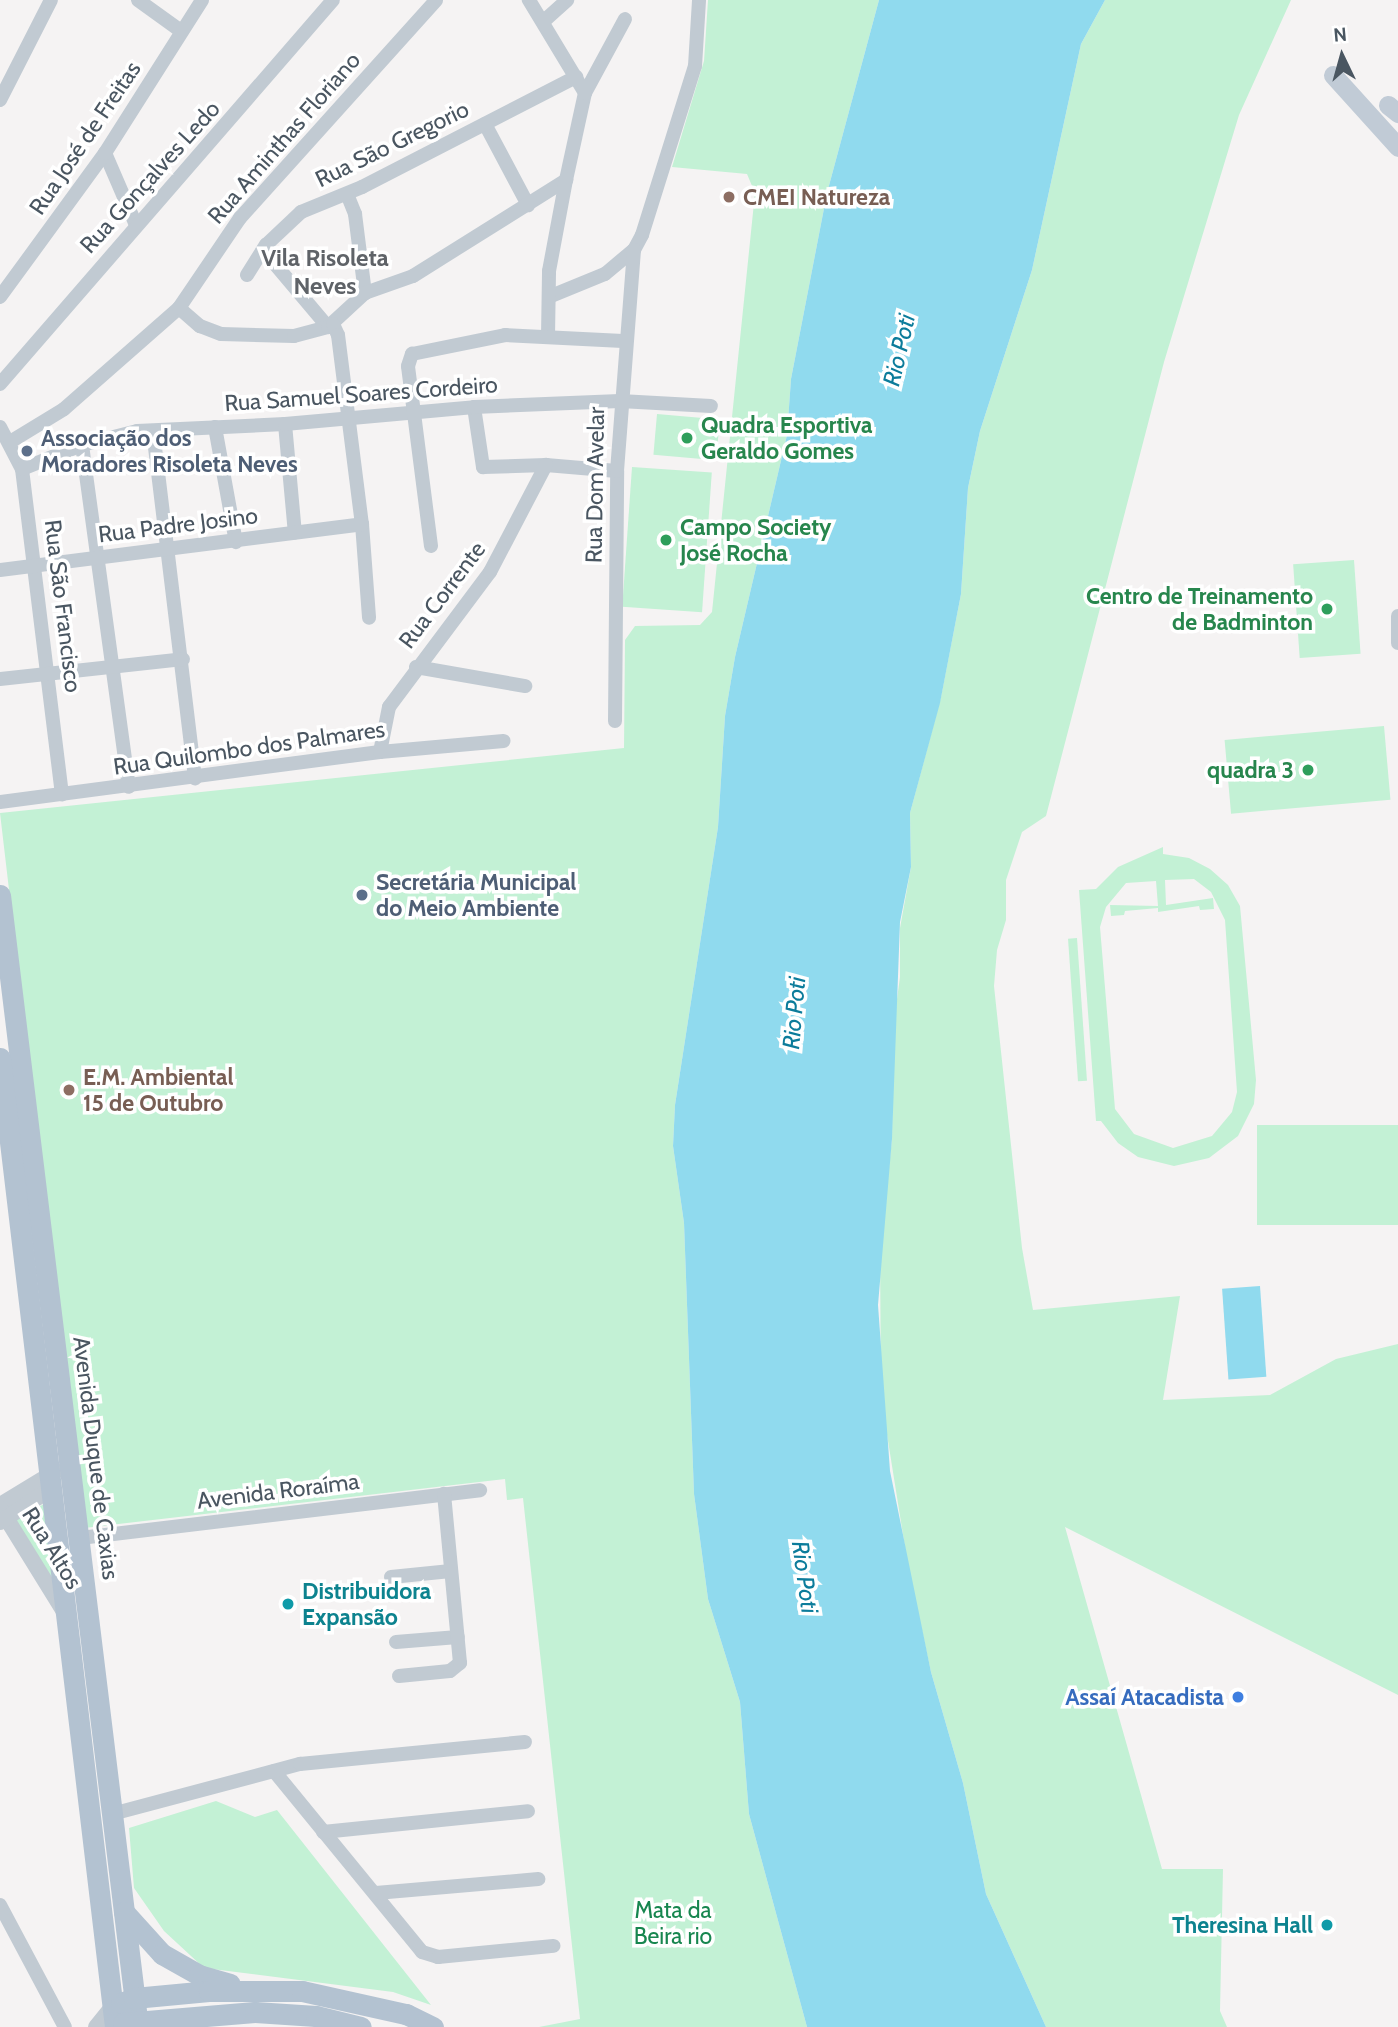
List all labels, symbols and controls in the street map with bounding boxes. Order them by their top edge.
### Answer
north arrow [1307,21,1377,91]
text: N [1332,23,1348,47]
street label: Rua Aminthas Floriano [202,47,366,229]
street label: Rua José de Freitas [23,56,147,220]
street label: Rua Gonçalves Ledo [74,95,226,259]
street label: Rua São Gregorio [311,95,473,193]
place label: CMEI Natureza [743,183,890,211]
marker: CMEI Natureza [721,189,737,205]
district label: Vila Risoleta Neves [261,244,389,300]
water label: Rio Poti [877,311,921,389]
street label: Rua Samuel Soares Cordeiro [223,371,499,417]
street label: Rua Dom Avelar [580,407,610,563]
place label: Quadra Esportiva Geraldo Gomes [701,411,873,465]
place label: Associação dos Moradores Risoleta Neves [41,424,298,478]
marker: Quadra Esportiva Geraldo Gomes [679,430,695,446]
marker: Associação dos Moradores Risoleta Neves [19,443,35,459]
street label: Rua Padre Josino [97,502,259,548]
place label: Campo Society José Rocha [680,513,831,567]
street label: Rua São Francisco [39,518,87,694]
marker: Campo Society José Rocha [658,532,674,548]
street label: Rua Corrente [393,536,491,654]
place label: Centro de Treinamento de Badminton [1086,582,1313,636]
marker: Centro de Treinamento de Badminton [1319,601,1335,617]
street label: Rua Quilombo dos Palmares [111,715,387,781]
place label: quadra 3 [1207,756,1294,784]
marker: quadra 3 [1300,762,1316,778]
place label: Secretária Municipal do Meio Ambiente [376,868,576,922]
marker: Secretária Municipal do Meio Ambiente [354,887,370,903]
water label: Rio Poti [776,975,812,1051]
place label: E.M. Ambiental 15 de Outubro [83,1063,233,1117]
marker: E.M. Ambiental 15 de Outubro [61,1082,77,1098]
street label: Avenida Duque de Caxias [67,1335,125,1581]
street label: Avenida Roraíma [195,1467,361,1515]
street label: Rua Altos [16,1502,88,1594]
water label: Rio Poti [786,1539,824,1615]
place label: Distribuidora Expansão [302,1577,431,1631]
marker: Distribuidora Expansão [280,1596,296,1612]
place label: Assaí Atacadista [1065,1683,1224,1711]
marker: Assaí Atacadista [1230,1689,1246,1705]
park label: Mata da Beira rio [634,1896,712,1950]
place label: Theresina Hall [1172,1911,1313,1939]
marker: Theresina Hall [1319,1917,1335,1933]

